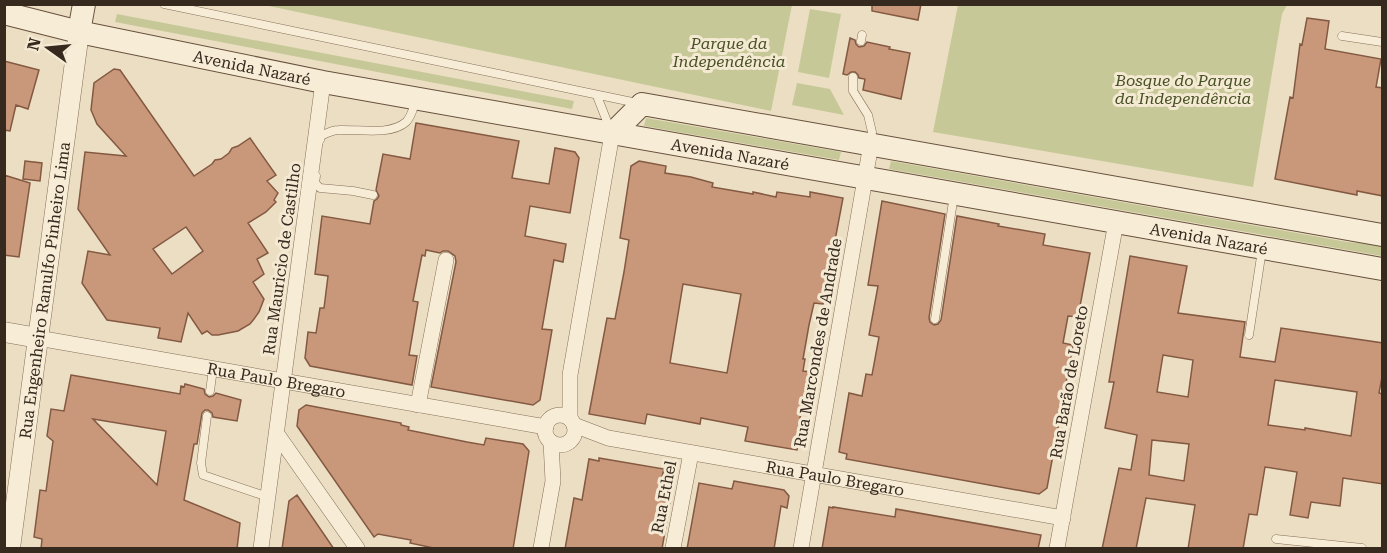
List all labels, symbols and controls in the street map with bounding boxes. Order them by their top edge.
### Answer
north arrow [18,18,78,78]
park label: Parque da Independência [672,34,786,71]
text: N [23,36,45,53]
street label: Avenida Nazaré [192,46,313,89]
park label: Bosque do Parque da Independência [1114,71,1252,108]
street label: Avenida Nazaré [670,134,791,174]
street label: Rua Engenheiro Ranulfo Pinheiro Lima [15,140,74,440]
street label: Rua Mauricio de Castilho [259,162,305,356]
street label: Avenida Nazaré [1148,219,1270,258]
street label: Rua Marcondes de Andrade [790,237,846,449]
street label: Rua Barão de Loreto [1046,304,1092,460]
street label: Rua Paulo Bregaro [206,358,347,401]
street label: Rua Paulo Bregaro [764,456,906,499]
street label: Rua Ethel [648,459,680,535]

